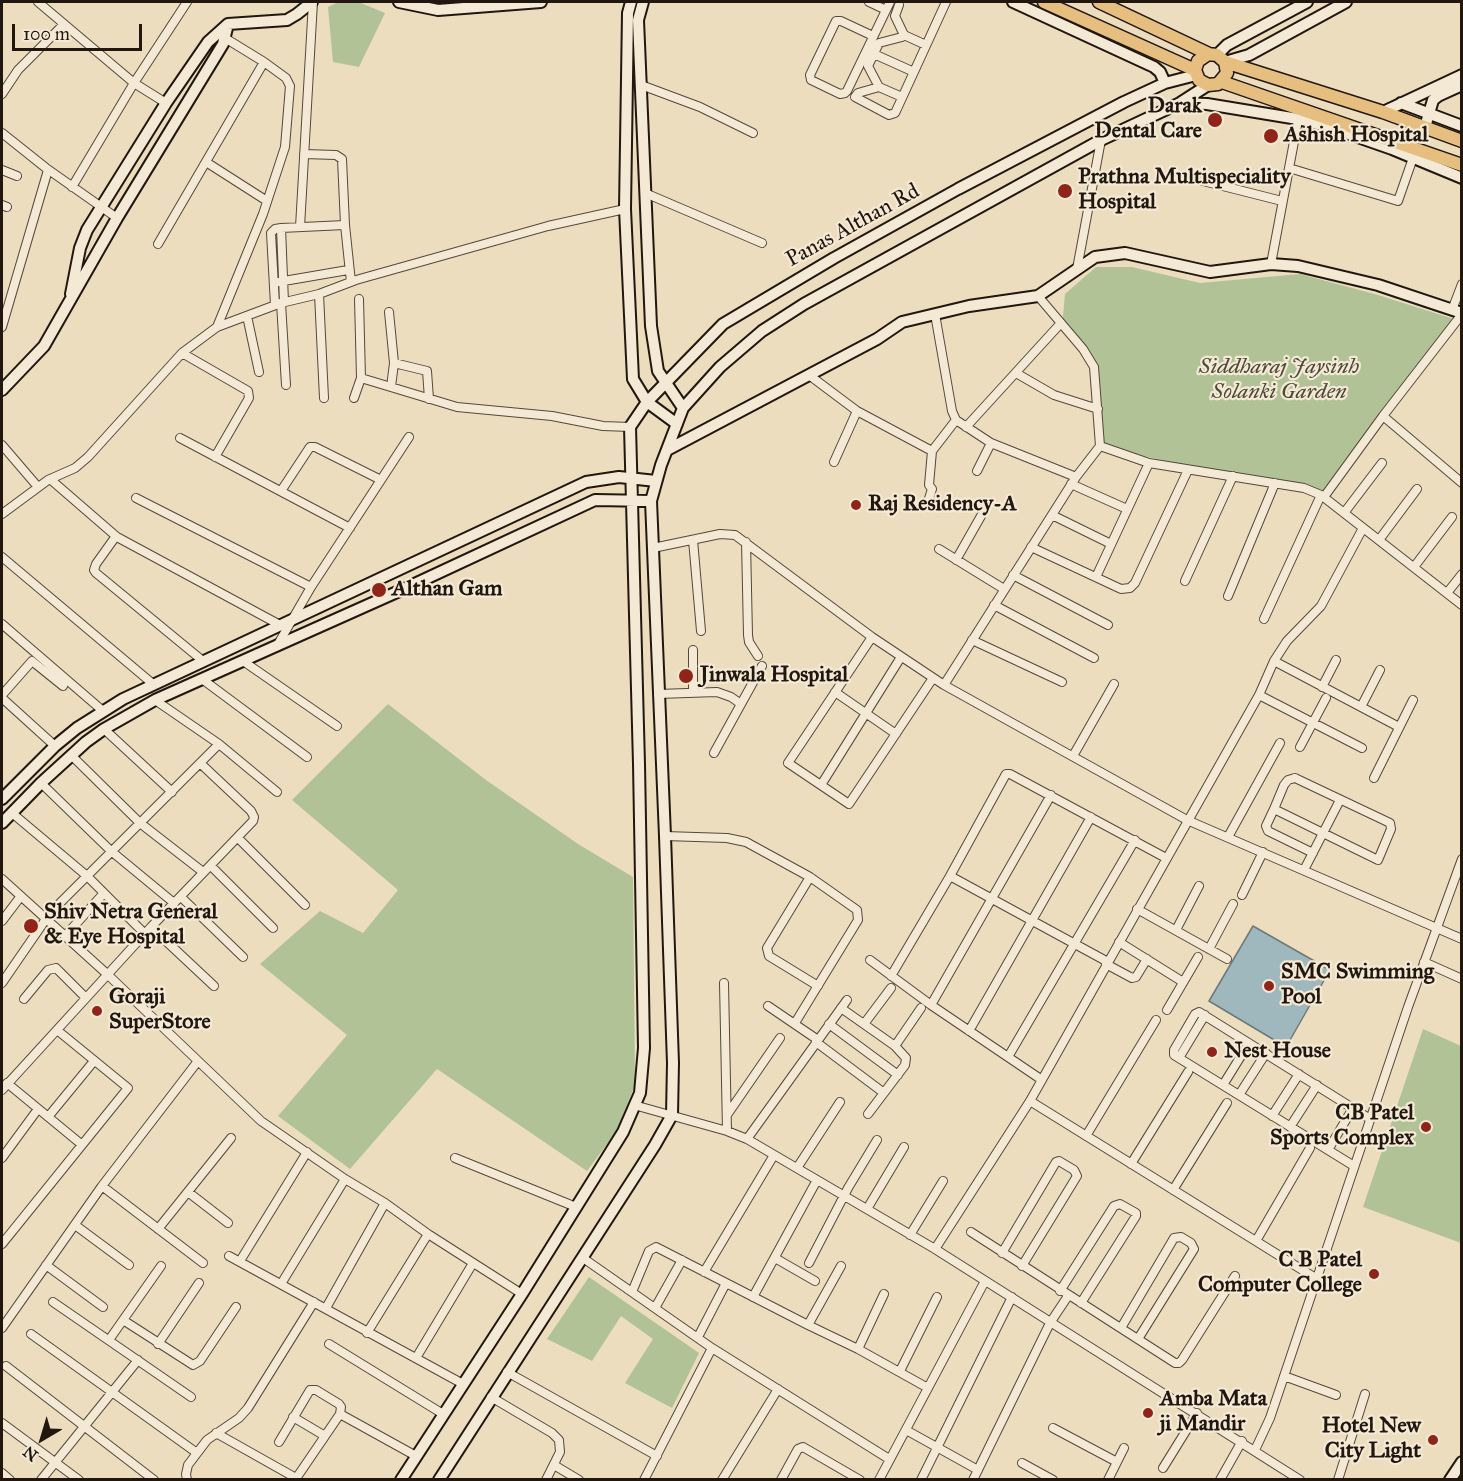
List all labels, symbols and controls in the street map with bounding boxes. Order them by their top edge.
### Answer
scale bar [15,12,146,50]
text: 100 m [23,23,70,45]
place label: Darak Dental Care [1094,94,1202,146]
marker: Darak Dental Care [1206,111,1224,129]
place label: Ashish Hospital [1284,123,1428,149]
marker: Ashish Hospital [1262,127,1280,145]
place label: Prathna Multispeciality Hospital [1078,165,1291,216]
street label: Panas Althan Rd [782,178,924,274]
marker: Prathna Multispeciality Hospital [1056,182,1074,200]
park label: Siddharaj Jaysinh Solanki Garden [1199,355,1359,406]
place label: Raj Residency-A [868,492,1017,518]
marker: Raj Residency-A [849,498,863,512]
place label: Althan Gam [392,577,502,603]
marker: Althan Gam [370,581,388,599]
place label: Jinwala Hospital [700,663,848,689]
marker: Jinwala Hospital [677,667,695,685]
place label: Shiv Netra General & Eye Hospital [44,900,217,951]
marker: Shiv Netra General & Eye Hospital [22,917,40,935]
place label: SMC Swimming Pool [1281,960,1434,1011]
marker: SMC Swimming Pool [1262,979,1276,993]
place label: Goraji SuperStore [109,985,211,1036]
marker: Goraji SuperStore [90,1004,104,1018]
place label: Nest House [1224,1039,1331,1065]
marker: Nest House [1205,1045,1219,1059]
place label: CB Patel Sports Complex [1270,1101,1414,1152]
marker: CB Patel Sports Complex [1419,1120,1433,1134]
place label: C B Patel Computer College [1198,1248,1362,1300]
marker: C B Patel Computer College [1367,1267,1381,1281]
place label: Amba Mata ji Mandir [1160,1387,1267,1438]
marker: Amba Mata ji Mandir [1141,1406,1155,1420]
north arrow [12,1409,72,1469]
place label: Hotel New City Light [1321,1414,1421,1466]
marker: Hotel New City Light [1426,1433,1440,1447]
text: N [19,1442,42,1465]

